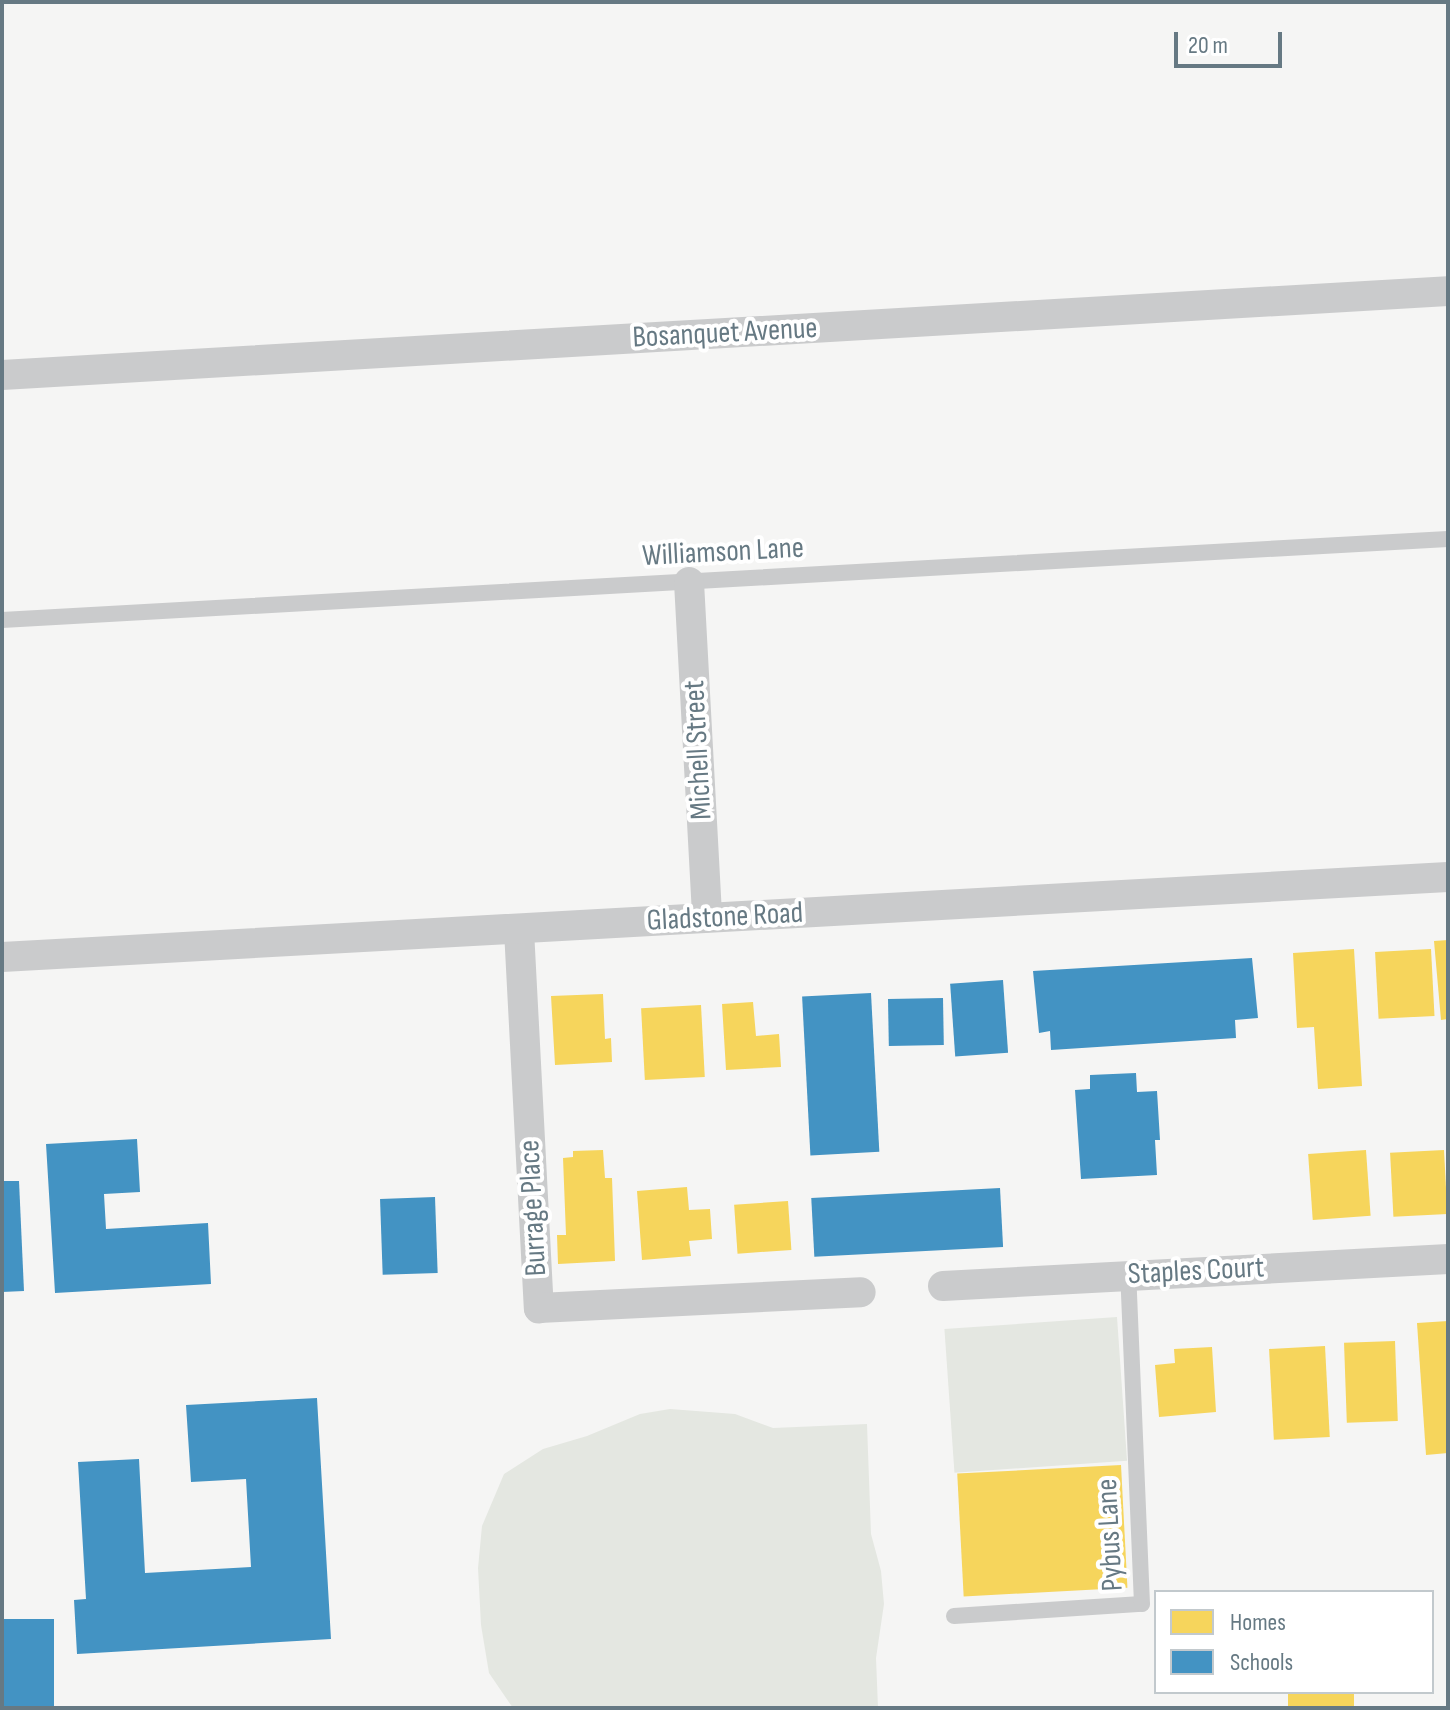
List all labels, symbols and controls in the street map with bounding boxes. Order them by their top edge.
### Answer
scale bar [1178,16,1286,66]
text: 20 m [1188,31,1228,60]
street label: Bosanquet Avenue [632,310,818,356]
street label: Williamson Lane [641,530,805,574]
street label: Michell Street [676,679,720,821]
street label: Gladstone Road [646,895,804,939]
street label: Burrage Place [511,1139,555,1277]
street label: Staples Court [1127,1249,1265,1293]
street label: Pybus Lane [1089,1478,1131,1592]
legend [1154,1590,1434,1694]
text: Homes [1230,1608,1286,1637]
text: Schools [1230,1648,1293,1677]

